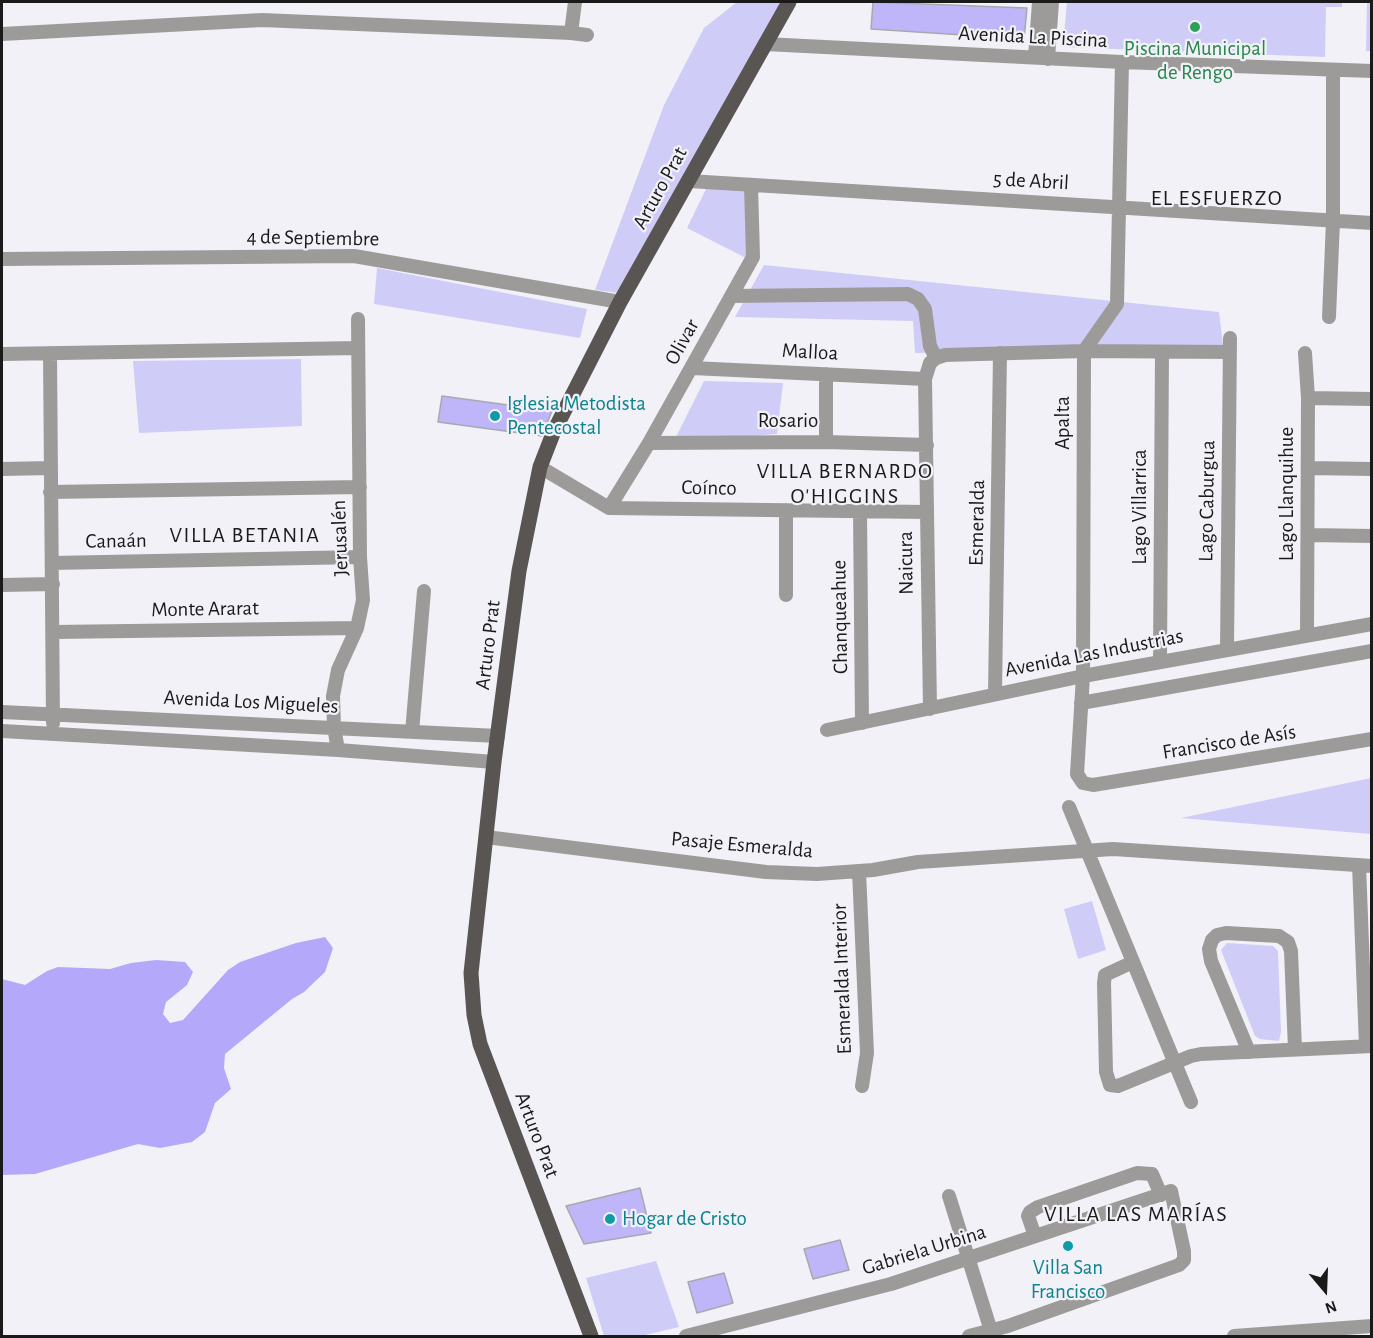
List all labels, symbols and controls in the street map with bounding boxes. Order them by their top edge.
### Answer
marker: Piscina Municipal de Rengo [1188,20,1202,34]
street label: Avenida La Piscina [958,21,1108,53]
place label: Piscina Municipal de Rengo [1124,36,1266,86]
street label: Arturo Prat [627,143,693,233]
street label: 5 de Abril [992,166,1070,196]
district label: EL ESFUERZO [1151,185,1283,211]
street label: 4 de Septiembre [246,224,380,252]
street label: Olivar [659,315,705,369]
street label: Malloa [781,338,839,366]
place label: Iglesia Metodista Pentecostal [507,391,646,441]
street label: Apalta [1050,396,1076,450]
street label: Rosario [758,408,818,434]
marker: Iglesia Metodista Pentecostal [488,409,502,423]
street label: Lago Llanquihue [1274,427,1300,561]
street label: Lago Caburgua [1193,440,1221,562]
street label: Lago Villarrica [1127,449,1153,565]
district label: VILLA BERNARDO O'HIGGINS [757,458,933,510]
street label: Coínco [681,475,737,501]
street label: Esmeralda [964,480,990,566]
street label: Jerusalén [326,499,354,577]
district label: VILLA BETANIA [170,522,320,548]
street label: Canaán [85,528,147,554]
street label: Naicura [893,531,919,595]
street label: Chanqueahue [826,560,854,674]
street label: Monte Ararat [151,595,259,623]
street label: Arturo Prat [470,599,506,691]
street label: Avenida Las Industrias [1003,623,1185,683]
street label: Avenida Los Migueles [163,685,339,719]
street label: Francisco de Asís [1160,719,1298,765]
street label: Pasaje Esmeralda [670,826,814,864]
street label: Esmeralda Interior [827,903,857,1055]
street label: Arturo Prat [509,1088,565,1182]
district label: VILLA LAS MARÍAS [1044,1201,1228,1227]
place label: Hogar de Cristo [622,1206,747,1232]
marker: Hogar de Cristo [603,1212,617,1226]
street label: Gabriela Urbina [859,1219,989,1281]
marker: Villa San Francisco [1061,1239,1075,1253]
place label: Villa San Francisco [1031,1255,1105,1305]
north arrow [1295,1260,1355,1320]
text: N [1323,1298,1339,1316]

